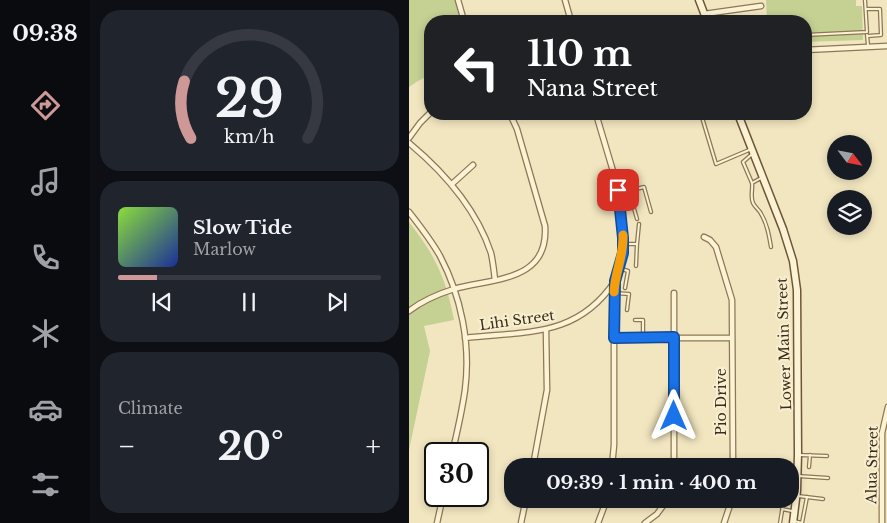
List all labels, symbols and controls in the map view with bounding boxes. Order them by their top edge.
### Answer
text: 09:38 [12,20,78,47]
text: 110 m [527,32,632,75]
icon: left [444,35,509,100]
text: 29 [215,67,284,131]
text: Nana Street [527,75,658,102]
icon: directions [28,88,63,123]
text: km/h [224,126,275,148]
north arrow [827,135,871,180]
map controls [827,135,872,235]
icon: music [28,164,63,199]
pin [597,169,639,211]
icon: arrive [604,176,632,204]
button: layers [827,190,872,235]
text: Slow Tide [193,216,292,239]
text: Marlow [193,239,256,259]
icon: phone [28,240,63,275]
street label: Lower Main Street [773,277,795,411]
icon: previous [148,288,176,316]
icon: pause [235,288,263,316]
icon: next [323,288,351,316]
street label: Lihi Street [478,306,556,334]
icon: climate [28,316,63,351]
street label: Pio Drive [712,368,730,436]
position arrow [647,389,699,441]
icon: car [28,392,63,427]
text: Climate [118,398,183,418]
text: 20° [218,423,284,470]
street label: Alua Street [862,425,882,505]
text: − [118,429,136,464]
text: + [366,429,381,464]
speed limit sign: 30 [424,442,489,507]
icon: filters [28,467,63,502]
text: 09:39 · 1 min · 400 m [546,471,757,494]

